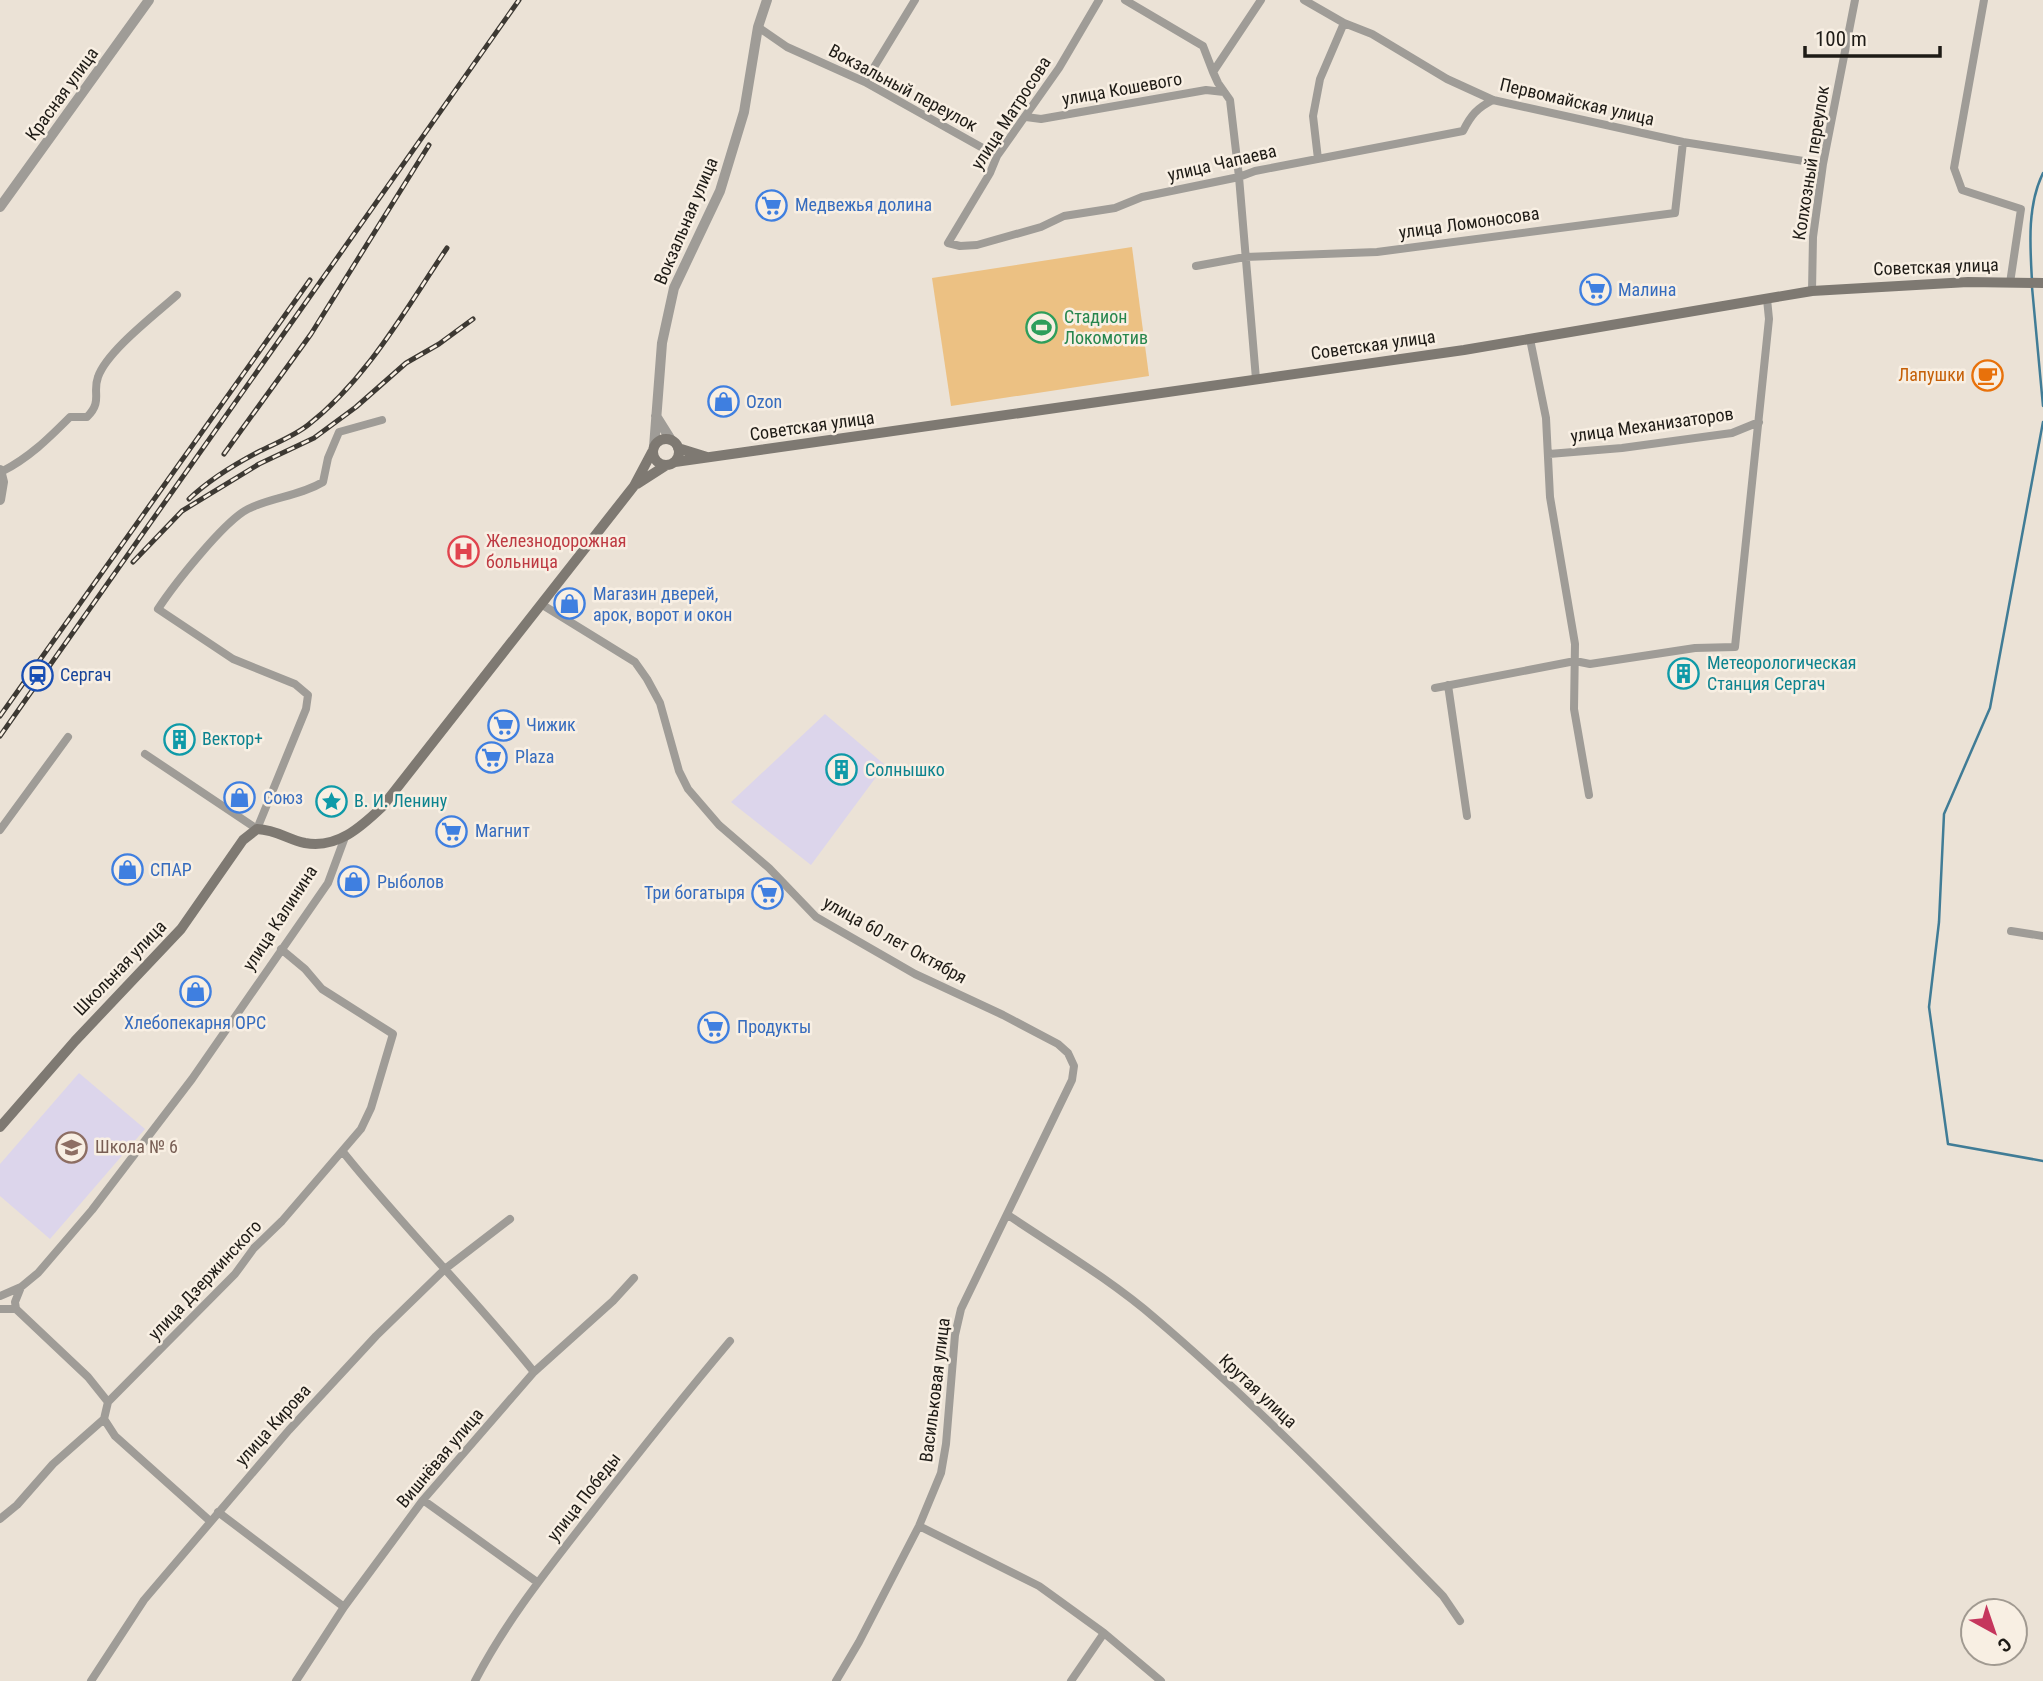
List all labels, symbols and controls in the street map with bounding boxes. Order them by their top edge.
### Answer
scale bar [1805,14,1940,58]
text: 100 m [1815,27,1867,51]
street label: Вокзальный переулок [825,39,982,136]
street label: Красная улица [21,43,102,144]
street label: улица Матросова [966,52,1055,173]
street label: улица Кошевого [1060,68,1183,109]
street label: Первомайская улица [1498,74,1656,130]
street label: Колхозный переулок [1788,84,1833,242]
street label: улица Чапаева [1165,140,1278,185]
street label: Вокзальная улица [649,154,722,288]
supermarket icon: Медвежья долина [755,188,789,222]
place label: Медвежья долина [795,194,932,215]
street label: улица Ломоносова [1397,202,1541,243]
street label: Советская улица [1873,254,1999,279]
supermarket icon: Малина [1578,273,1612,307]
place label: Малина [1618,279,1676,300]
place label: Стадион Локомотив [1064,306,1148,348]
sports icon: Стадион Локомотив [1024,310,1058,344]
street label: Советская улица [1309,325,1437,364]
cafe icon: Лапушки [1971,358,2005,392]
place label: Лапушки [1898,364,1965,385]
shop icon: Ozon [706,385,740,419]
place label: Ozon [746,391,782,412]
street label: улица Механизаторов [1569,403,1735,446]
street label: Советская улица [748,406,876,445]
place label: Железнодорожная больница [486,530,626,572]
hospital icon: Железнодорожная больница [446,534,480,568]
place label: Магазин дверей, арок, ворот и окон [593,583,732,625]
shop icon: Магазин дверей, арок, ворот и окон [553,587,587,621]
place label: Метеорологическая Станция Сергач [1707,652,1857,694]
building icon: Метеорологическая Станция Сергач [1667,656,1701,690]
station icon: Сергач [20,658,54,692]
place label: Сергач [60,664,111,685]
supermarket icon: Чижик [486,708,520,742]
place label: Чижик [526,714,576,735]
building icon: Вектор+ [162,722,196,756]
place label: Вектор+ [202,728,263,749]
supermarket icon: Plaza [475,740,509,774]
place label: Plaza [515,746,554,767]
building icon: Солнышко [825,753,859,787]
place label: Солнышко [865,759,945,780]
shop icon: Союз [223,781,257,815]
place icon: В. И. Ленину [314,784,348,818]
place label: Союз [263,787,303,808]
place label: В. И. Ленину [354,790,448,811]
supermarket icon: Магнит [435,814,469,848]
place label: Магнит [475,820,530,841]
shop icon: СПАР [110,853,144,887]
place label: СПАР [150,859,192,880]
street label: улица Калинина [238,861,321,974]
shop icon: Рыболов [337,865,371,899]
place label: Рыболов [377,871,444,892]
supermarket icon: Три богатыря [751,876,785,910]
place label: Три богатыря [644,882,745,903]
street label: улица 60 лет Октября [820,891,971,988]
street label: Школьная улица [69,916,170,1020]
shop icon: Хлебопекарня ОРС [178,975,212,1009]
supermarket icon: Продукты [697,1010,731,1044]
place label: Хлебопекарня ОРС [124,1012,266,1033]
place label: Продукты [737,1016,811,1037]
school or university icon: Школа № 6 [55,1130,89,1164]
place label: Школа № 6 [95,1136,178,1157]
street label: улица Дзержинского [144,1215,266,1344]
street label: Васильковая улица [915,1317,954,1463]
street label: Крутая улица [1215,1349,1302,1432]
street label: улица Кирова [231,1380,315,1470]
street label: Вишнёвая улица [392,1404,487,1512]
street label: улица Победы [542,1448,625,1545]
north arrow [1959,1597,2029,1667]
text: С [1993,1632,2016,1657]

